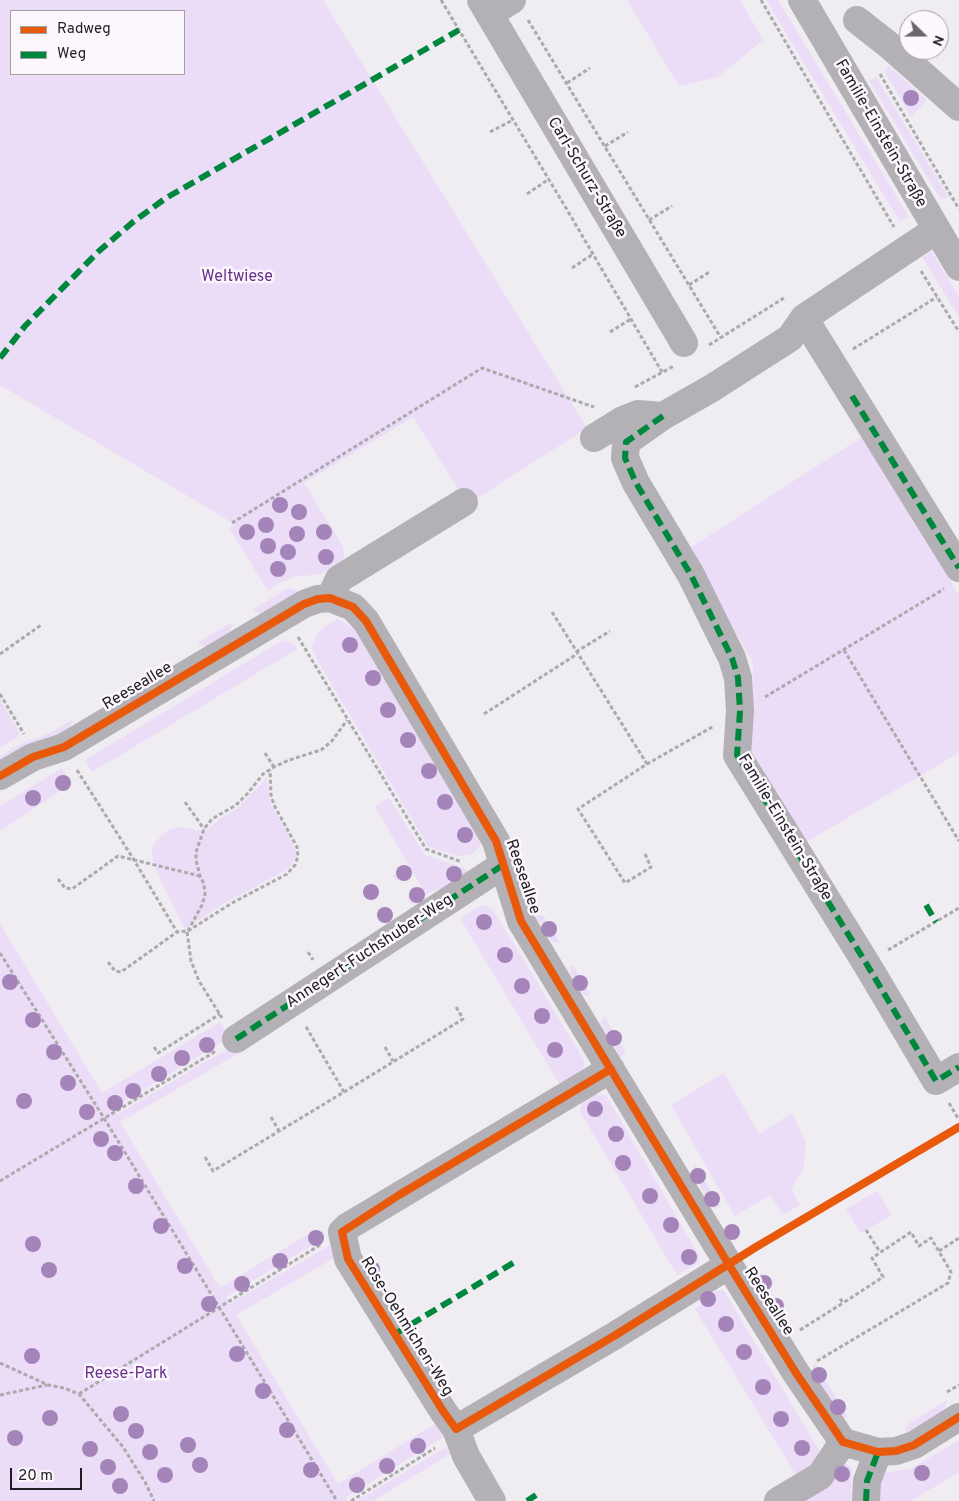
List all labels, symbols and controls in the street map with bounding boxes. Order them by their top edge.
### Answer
legend [10,10,185,75]
north arrow [899,10,949,60]
text: Radweg [57,20,111,39]
text: N [928,33,947,48]
text: Weg [57,45,86,64]
street label: Familie-Einstein-Straße [830,57,930,211]
street label: Carl-Schurz-Straße [542,114,630,242]
park label: Weltwiese [201,268,273,288]
street label: Reeseallee [100,659,176,715]
street label: Familie-Einstein-Straße [733,751,835,905]
street label: Reeseallee [500,837,544,917]
street label: Annegert-Fuchshuber-Weg [283,891,457,1013]
street label: Rose-Oehmichen-Weg [355,1254,457,1400]
street label: Reeseallee [739,1264,797,1340]
park label: Reese-Park [85,1365,167,1385]
scale bar [12,1458,85,1490]
text: 20 m [18,1467,53,1486]

